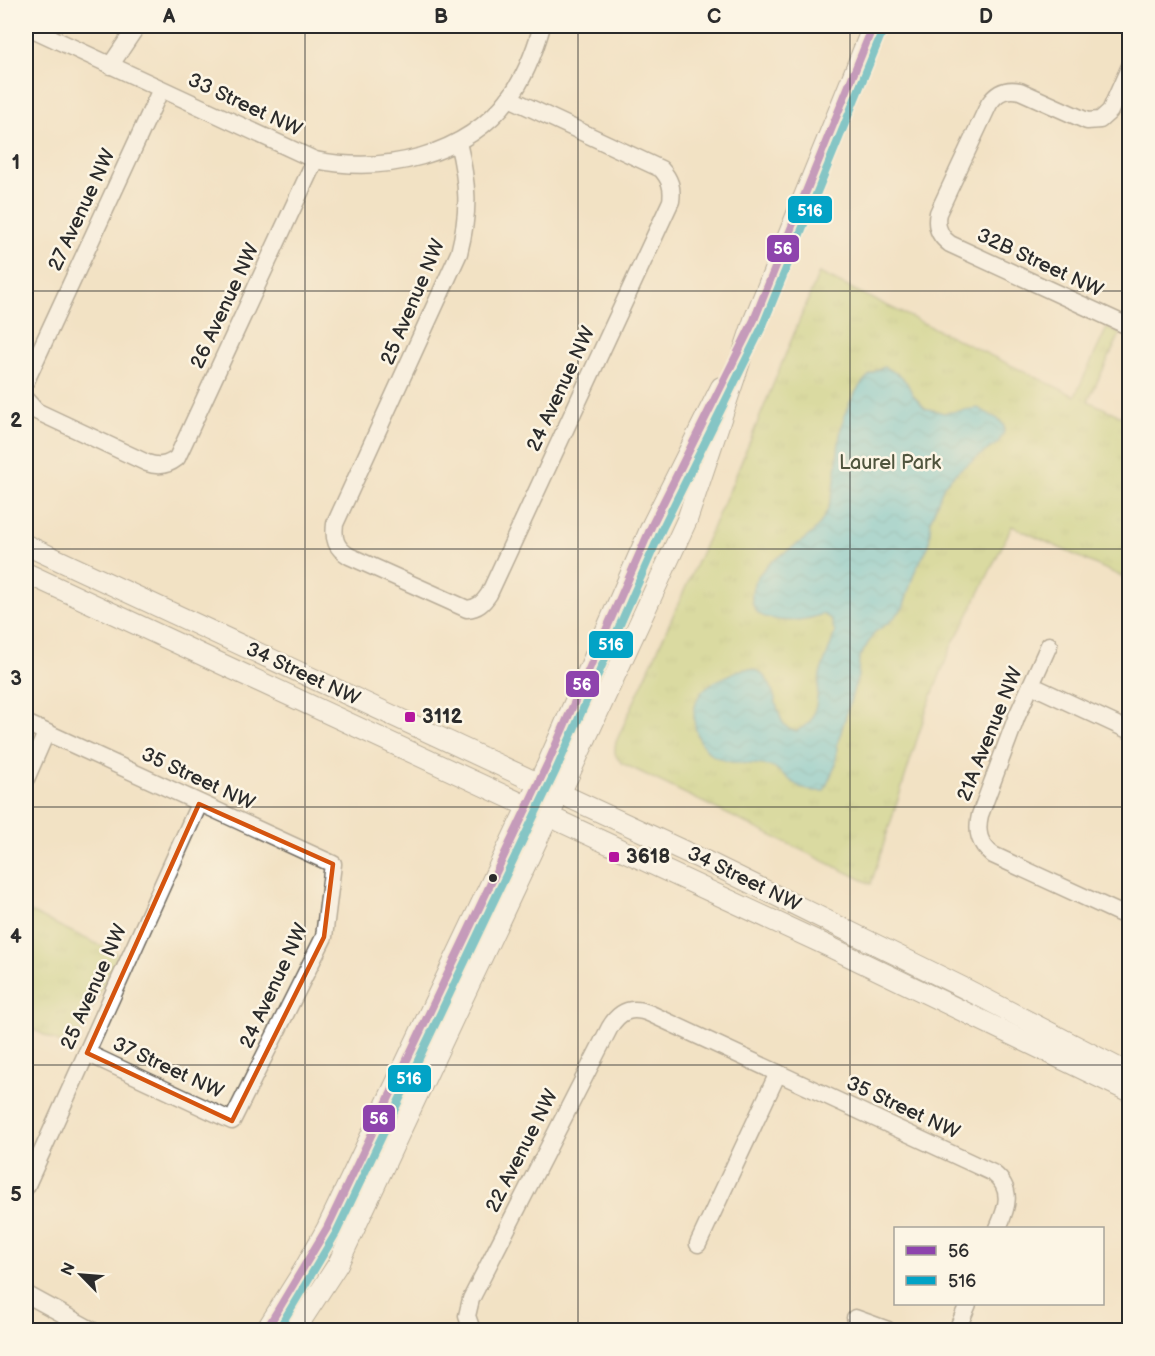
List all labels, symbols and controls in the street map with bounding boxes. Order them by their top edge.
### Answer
text: A [162,5,176,29]
text: B [434,5,448,29]
text: C [707,5,721,29]
text: D [979,5,993,29]
street label: 33 Street NW [184,68,306,142]
street label: 27 Avenue NW [43,145,121,275]
text: 1 [12,151,20,175]
line badge: 516 [787,195,833,224]
text: 516 [797,202,823,221]
street label: 32B Street NW [973,223,1107,303]
line badge: 56 [766,234,800,263]
street label: 25 Avenue NW [376,235,450,369]
street label: 26 Avenue NW [186,240,264,372]
text: 56 [774,240,793,259]
street label: 24 Avenue NW [522,323,600,455]
text: 2 [10,409,22,433]
park label: Laurel Park [839,451,941,475]
line badge: 516 [588,630,634,659]
text: 516 [598,636,624,655]
street label: 34 Street NW [242,637,364,711]
street label: 21A Avenue NW [952,663,1028,805]
text: 3 [10,667,22,691]
line badge: 56 [565,670,600,698]
text: 56 [573,676,592,695]
place label: 3112 [422,705,463,729]
marker: 3112 [403,710,417,724]
street label: 35 Street NW [137,742,259,816]
street label: 34 Street NW [683,841,805,917]
place label: 3618 [626,845,670,869]
marker: 3618 [607,850,621,864]
unlabelled marker [487,872,499,884]
street label: 24 Avenue NW [235,920,313,1052]
street label: 25 Avenue NW [56,921,132,1053]
text: 4 [10,925,22,949]
street label: 37 Street NW [109,1032,227,1104]
line badge: 516 [387,1064,432,1093]
text: 516 [396,1070,422,1089]
street label: 35 Street NW [842,1071,964,1145]
street label: 22 Avenue NW [481,1085,563,1217]
line badge: 56 [362,1104,396,1133]
text: 56 [370,1110,389,1129]
text: 5 [10,1183,22,1207]
legend [894,1227,1104,1305]
text: 56 [948,1241,969,1262]
north arrow [51,1245,111,1305]
text: N [58,1260,80,1279]
text: 516 [948,1271,976,1292]

